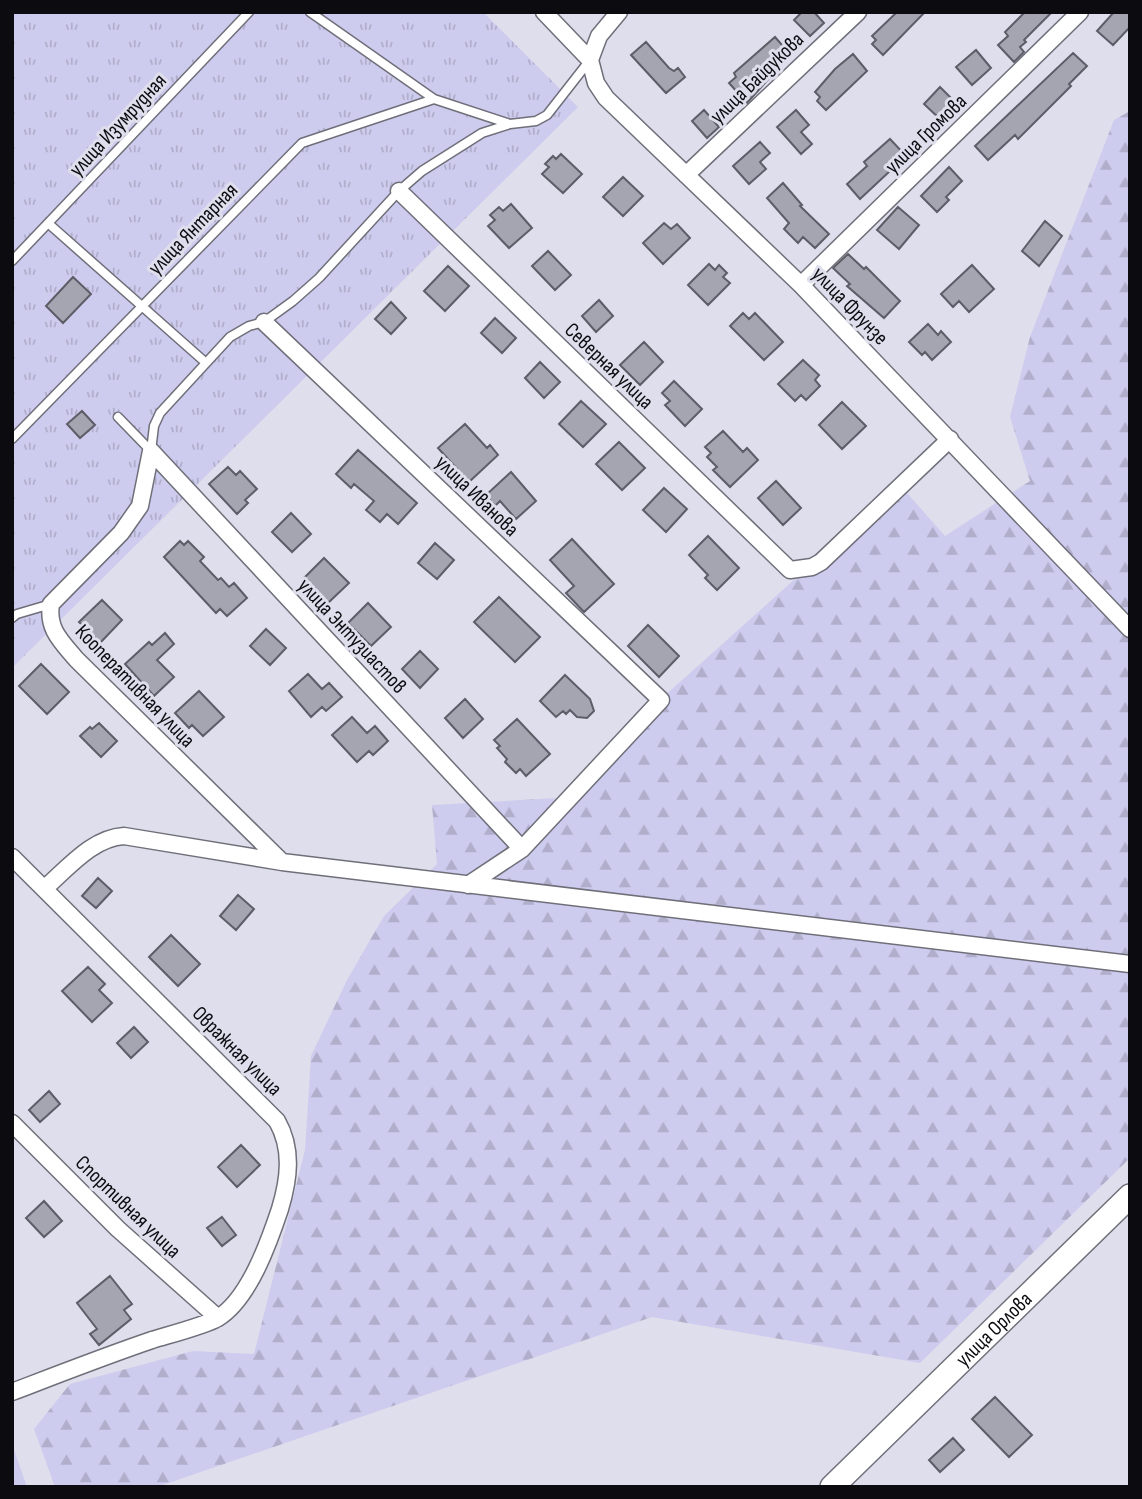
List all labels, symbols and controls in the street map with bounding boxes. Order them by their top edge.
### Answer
street label: улица Байдукова [705,27,809,129]
street label: улица Изумрудная [64,69,172,181]
street label: улица Громова [880,89,972,179]
street label: улица Янтарная [143,178,243,280]
street label: улица Фрунзе [807,262,893,350]
street label: Северная улица [559,318,659,414]
street label: улица Иванова [430,450,524,542]
street label: улица Энтузиастов [292,573,412,699]
street label: Кооперативная улица [70,619,200,753]
street label: Овражная улица [187,1001,287,1101]
street label: Спортивная улица [70,1150,186,1264]
street label: улица Орлова [950,1286,1037,1372]

